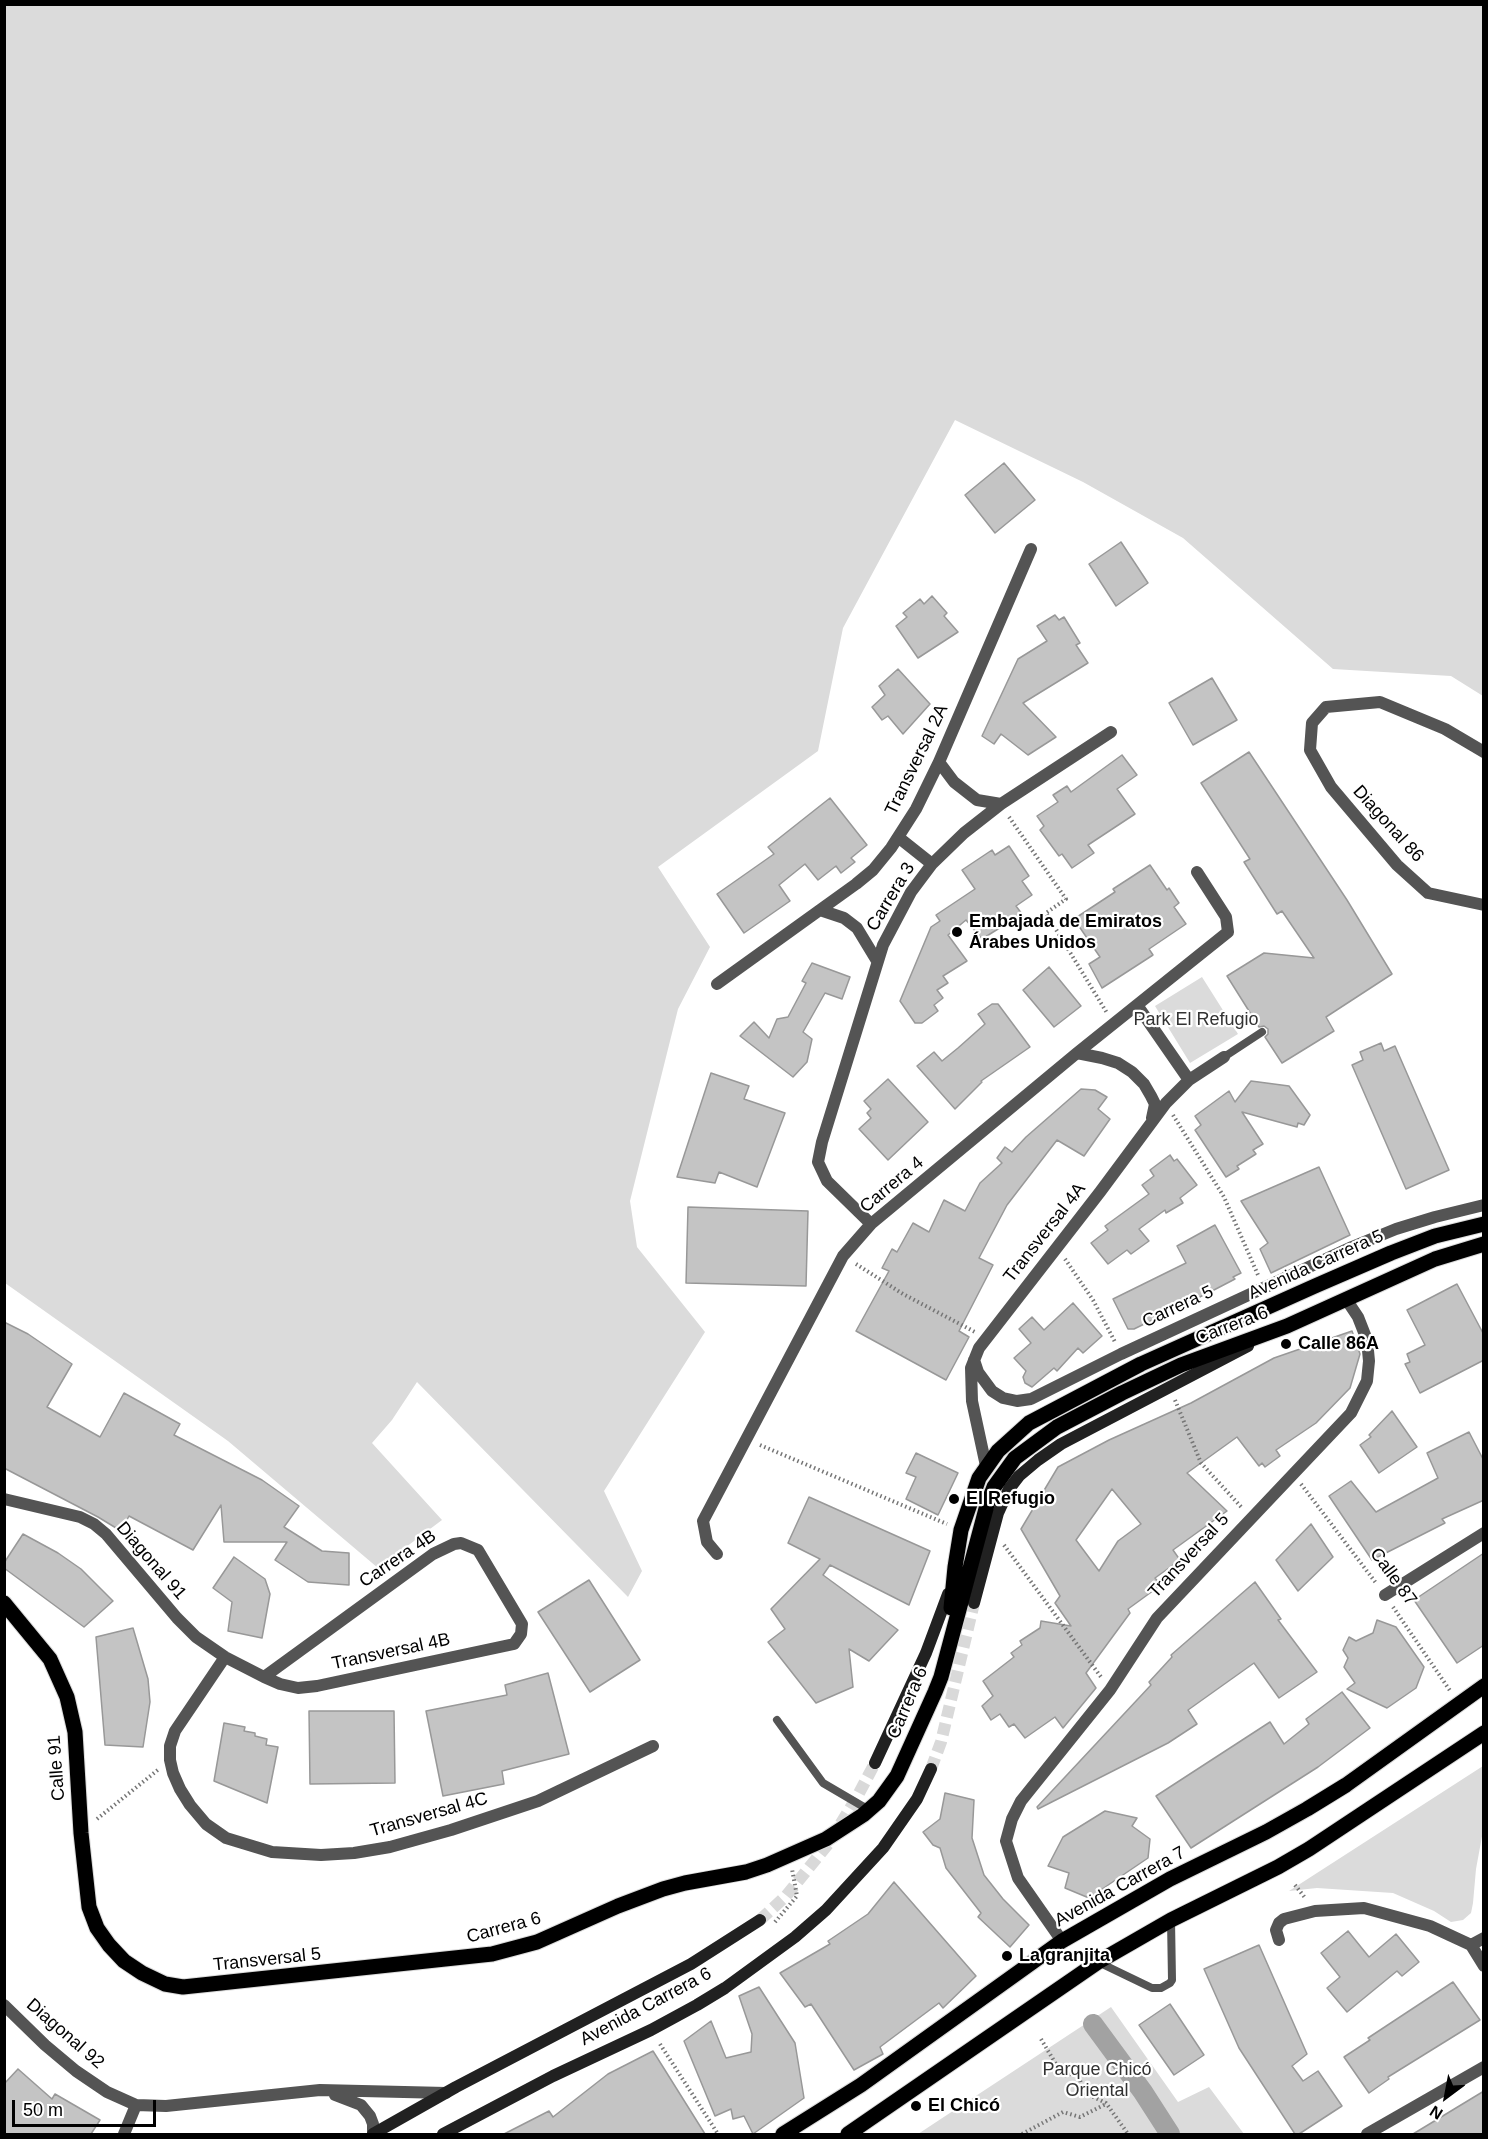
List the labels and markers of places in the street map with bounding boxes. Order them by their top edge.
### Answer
place label: Embajada de Emiratos Árabes Unidos [969,911,1162,954]
marker: Embajada de Emiratos Árabes Unidos [950,925,964,939]
place label: Calle 86A [1298,1333,1379,1355]
marker: Calle 86A [1279,1337,1293,1351]
place label: El Refugio [966,1488,1055,1510]
marker: El Refugio [947,1492,961,1506]
place label: La granjita [1019,1945,1110,1967]
marker: La granjita [1000,1949,1014,1963]
place label: El Chicó [928,2095,1000,2117]
marker: El Chicó [909,2099,923,2113]

